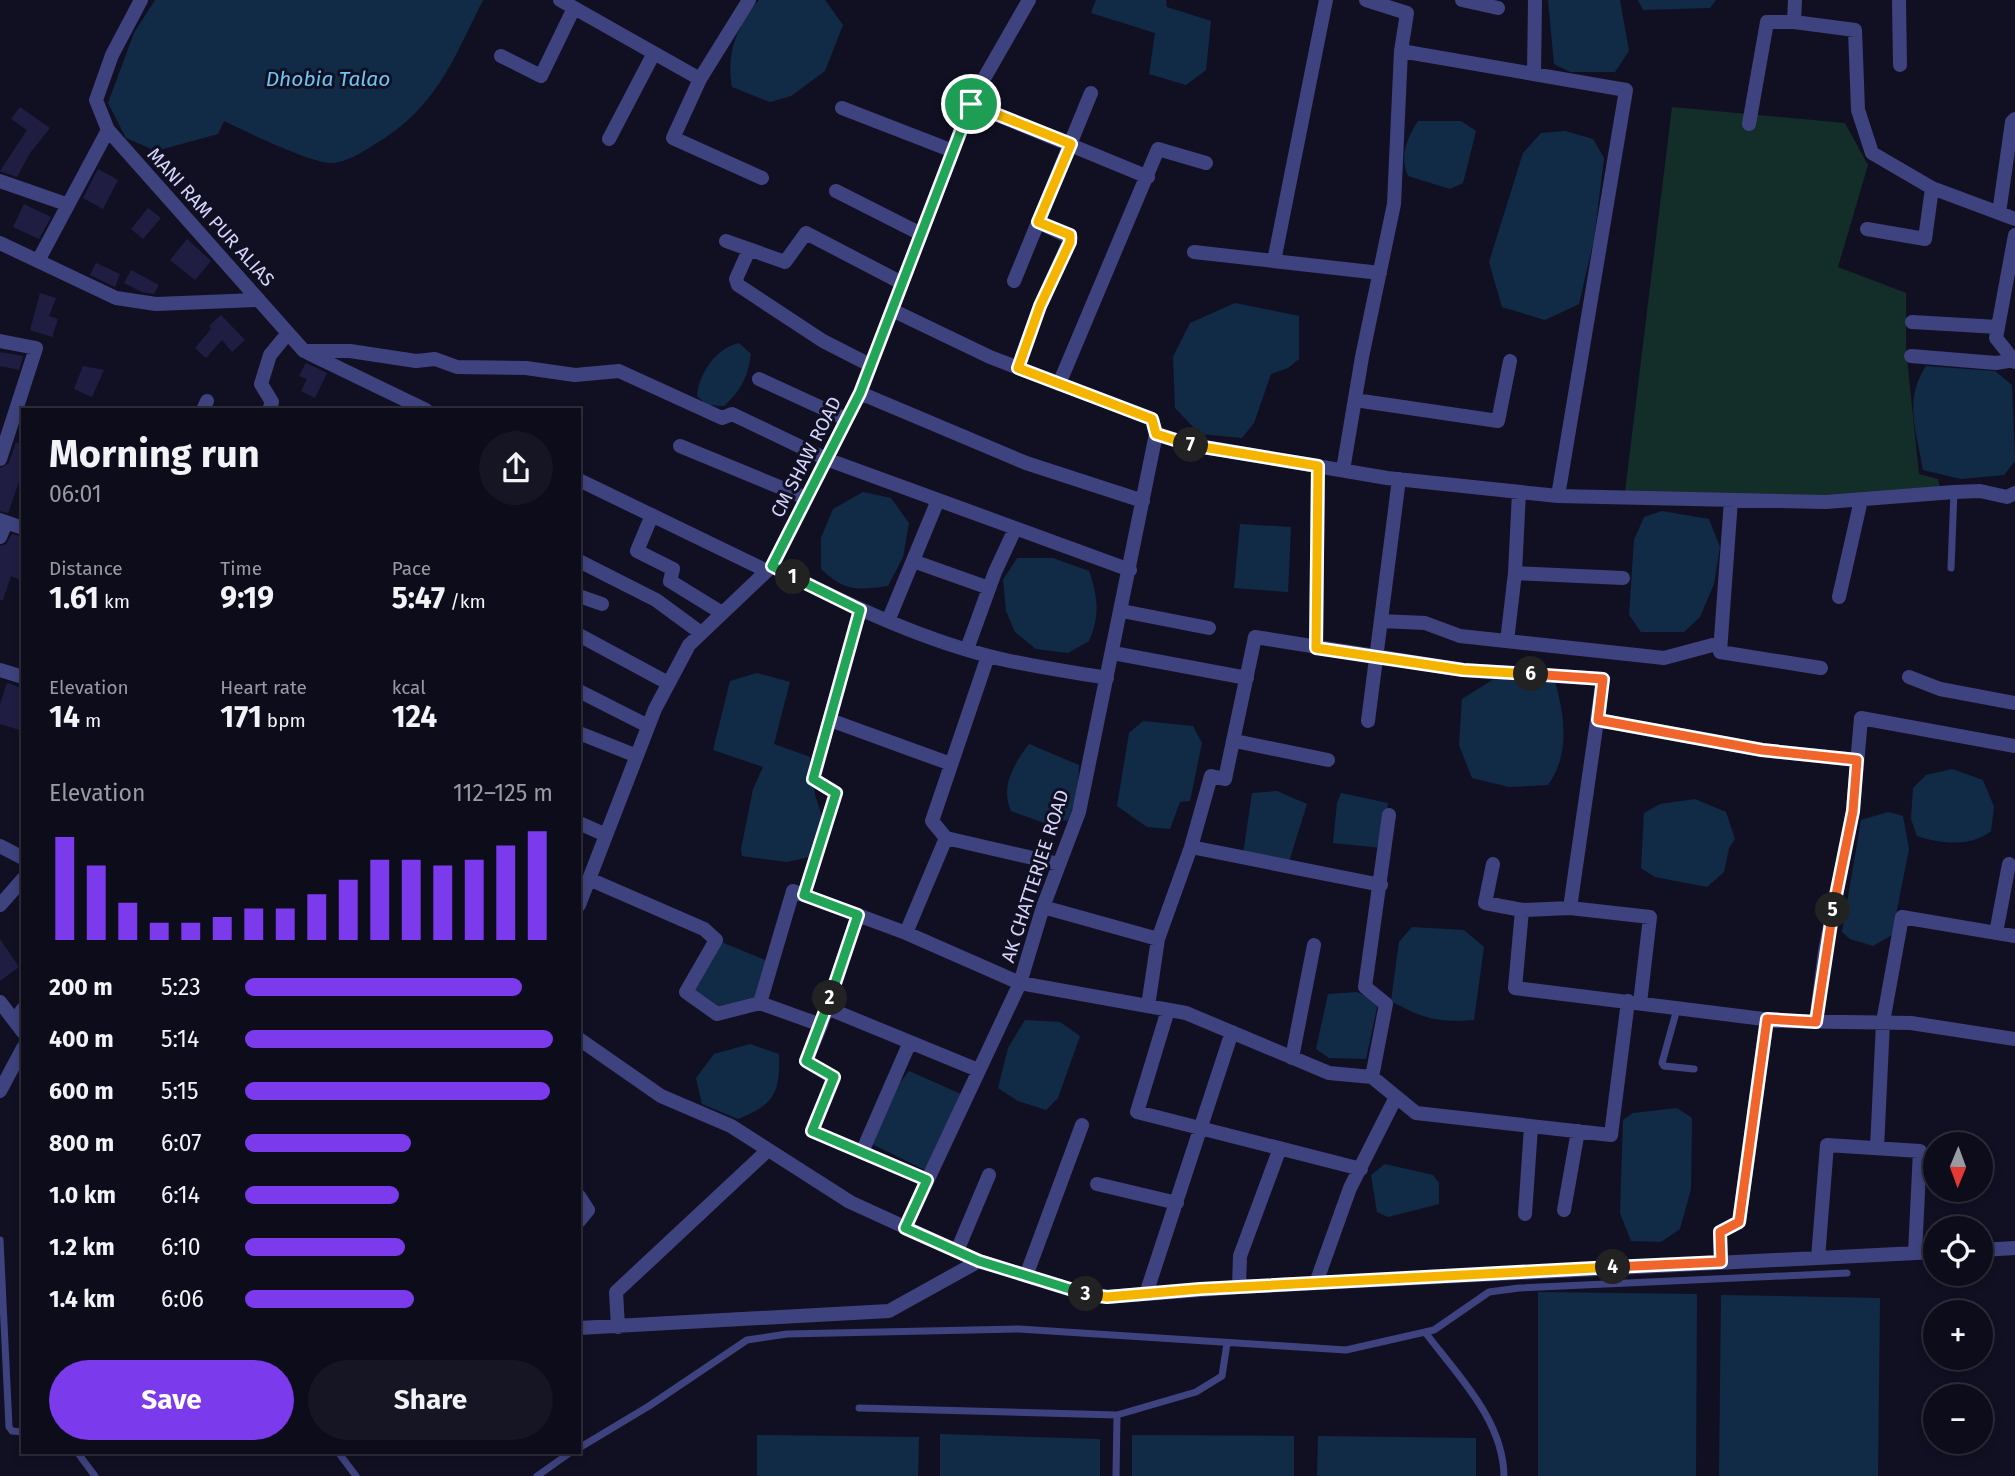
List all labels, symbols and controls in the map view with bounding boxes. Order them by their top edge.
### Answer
water label: Dhobia Talao [266,66,390,92]
pin [941,74,1001,134]
icon: arrive [952,85,990,123]
street label: MANI RAM PUR ALIAS [143,143,279,291]
street label: CM SHAW ROAD [766,393,846,521]
pin: 7 [1174,428,1208,462]
text: Morning run [49,431,260,477]
button: share [479,431,553,505]
text: 7 [1186,433,1195,456]
text: 06:01 [49,480,102,508]
text: Distance [49,557,123,580]
text: Time [220,557,262,580]
text: Pace [392,557,431,580]
pin: 1 [776,560,810,594]
text: 1 [788,565,797,588]
text: 1.61 [49,580,99,616]
text: 9:19 [220,580,274,616]
text: 5:47 [392,580,445,616]
text: km [99,590,130,613]
text: /km [445,590,486,613]
pin: 6 [1514,656,1548,692]
text: 6 [1525,662,1536,685]
text: Elevation [49,676,129,699]
text: Heart rate [220,676,307,699]
text: kcal [392,676,426,699]
text: 14 [49,699,80,735]
text: 171 [220,699,262,735]
text: 124 [392,699,437,735]
text: m [80,709,101,732]
text: bpm [262,709,306,732]
text: Elevation [49,779,145,807]
text: 112–125 m [453,779,553,807]
street label: AK CHATTERJEE ROAD [996,787,1074,965]
pin: 5 [1815,892,1850,928]
text: 5 [1827,898,1838,921]
text: 200 m [49,973,113,1001]
text: 5:23 [161,973,201,1001]
pin: 2 [812,981,848,1016]
text: 2 [825,986,834,1009]
text: 400 m [49,1025,114,1053]
text: 5:14 [161,1025,199,1053]
text: 600 m [49,1077,114,1105]
text: 5:15 [161,1077,199,1105]
text: 800 m [49,1129,114,1157]
text: 6:07 [161,1129,201,1157]
north arrow [1923,1132,1993,1202]
map controls [1923,1132,1993,1454]
text: 1.0 km [49,1181,116,1209]
text: 6:14 [161,1181,200,1209]
button: locate [1923,1216,1993,1286]
text: 1.2 km [49,1233,115,1261]
text: 6:10 [161,1233,201,1261]
pin: 4 [1596,1250,1630,1284]
text: 4 [1607,1255,1618,1278]
pin: 3 [1068,1276,1104,1312]
text: 3 [1081,1282,1090,1305]
text: 1.4 km [49,1285,115,1313]
text: 6:06 [161,1285,204,1313]
button: + [1923,1300,1993,1370]
button: Save [49,1360,294,1440]
button: Share [308,1360,553,1440]
button: − [1923,1384,1993,1454]

